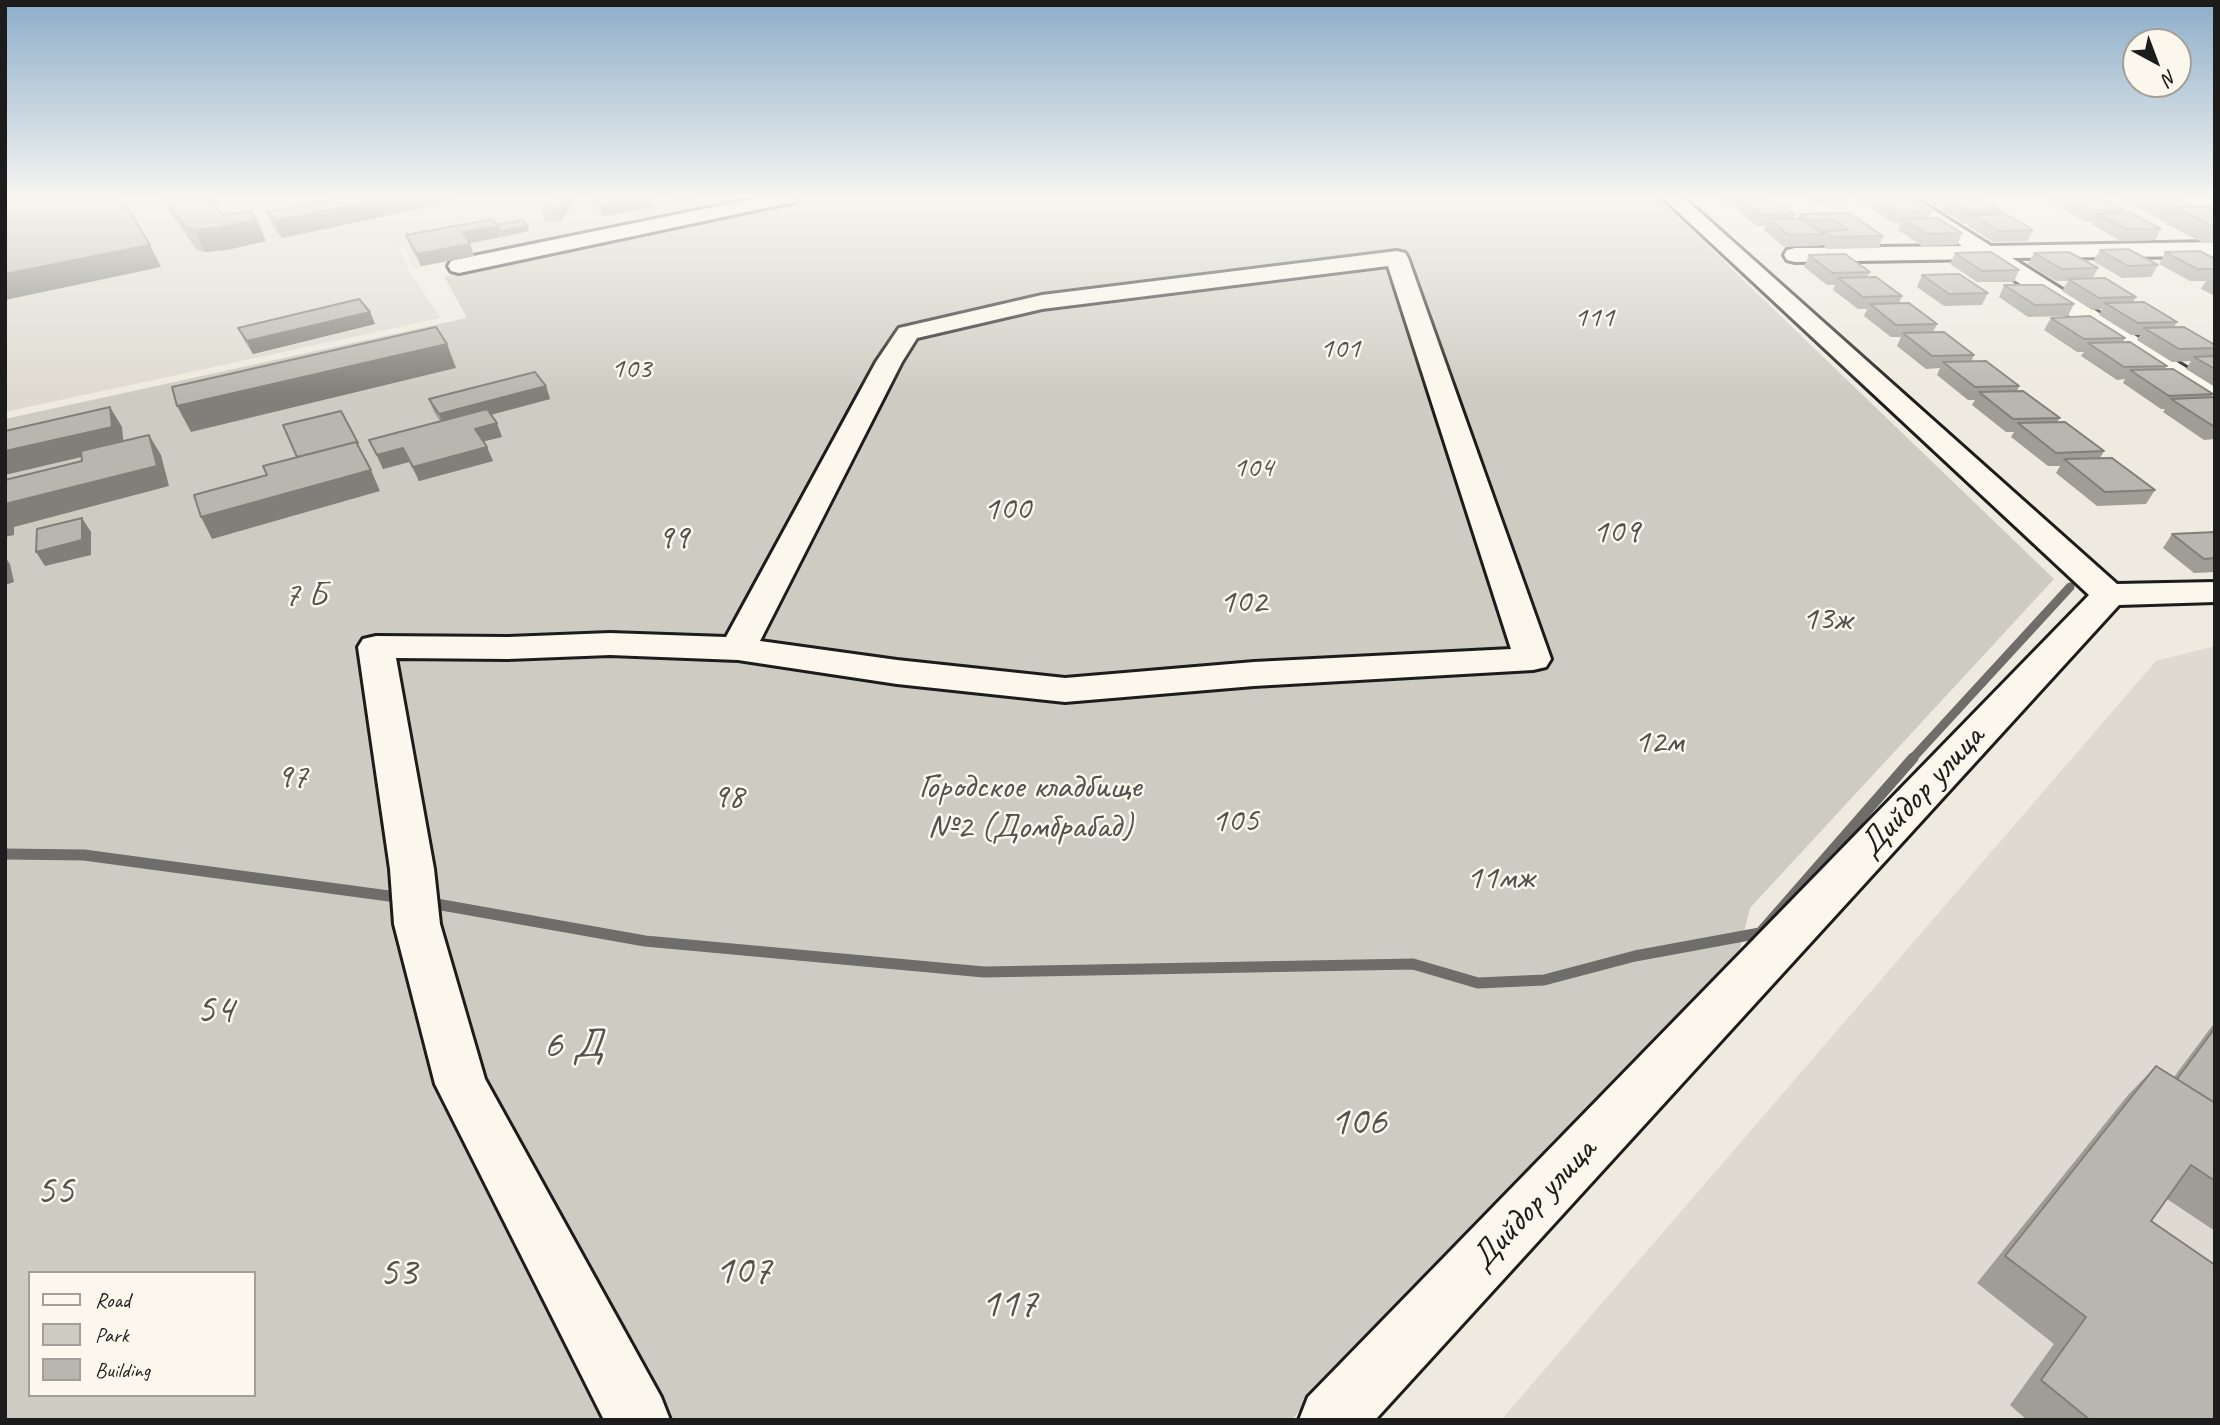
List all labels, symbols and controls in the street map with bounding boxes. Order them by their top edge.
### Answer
north arrow [2122,28,2192,98]
text: N [2157,64,2182,90]
park label: 111 [1574,300,1614,336]
park label: 101 [1320,331,1360,367]
park label: 103 [611,351,651,387]
park label: 104 [1233,450,1273,486]
park label: 100 [983,489,1031,531]
park label: 109 [1592,512,1640,554]
park label: 99 [657,518,689,560]
park label: 7 Б [284,575,326,617]
park label: 102 [1219,582,1267,624]
park label: 13ж [1802,599,1852,641]
street label: Дийдор улица [1850,717,1994,867]
park label: 12м [1634,722,1684,764]
park label: 97 [276,757,308,799]
park label: Городское кладбище №2 (Домбрабад) [919,767,1141,849]
park label: 98 [712,777,744,819]
park label: 105 [1211,801,1259,843]
park label: 11мж [1466,858,1534,900]
park label: 54 [196,986,234,1036]
park label: 6 Д [543,1021,603,1071]
park label: 106 [1330,1098,1386,1148]
street label: Дийдор улица [1462,1130,1606,1280]
park label: 55 [36,1167,74,1217]
park label: 107 [715,1247,771,1297]
park label: 53 [379,1249,417,1299]
legend [28,1271,256,1397]
park label: 117 [981,1280,1037,1330]
text: Road [95,1287,130,1313]
text: Park [95,1322,128,1348]
text: Building [95,1357,150,1383]

